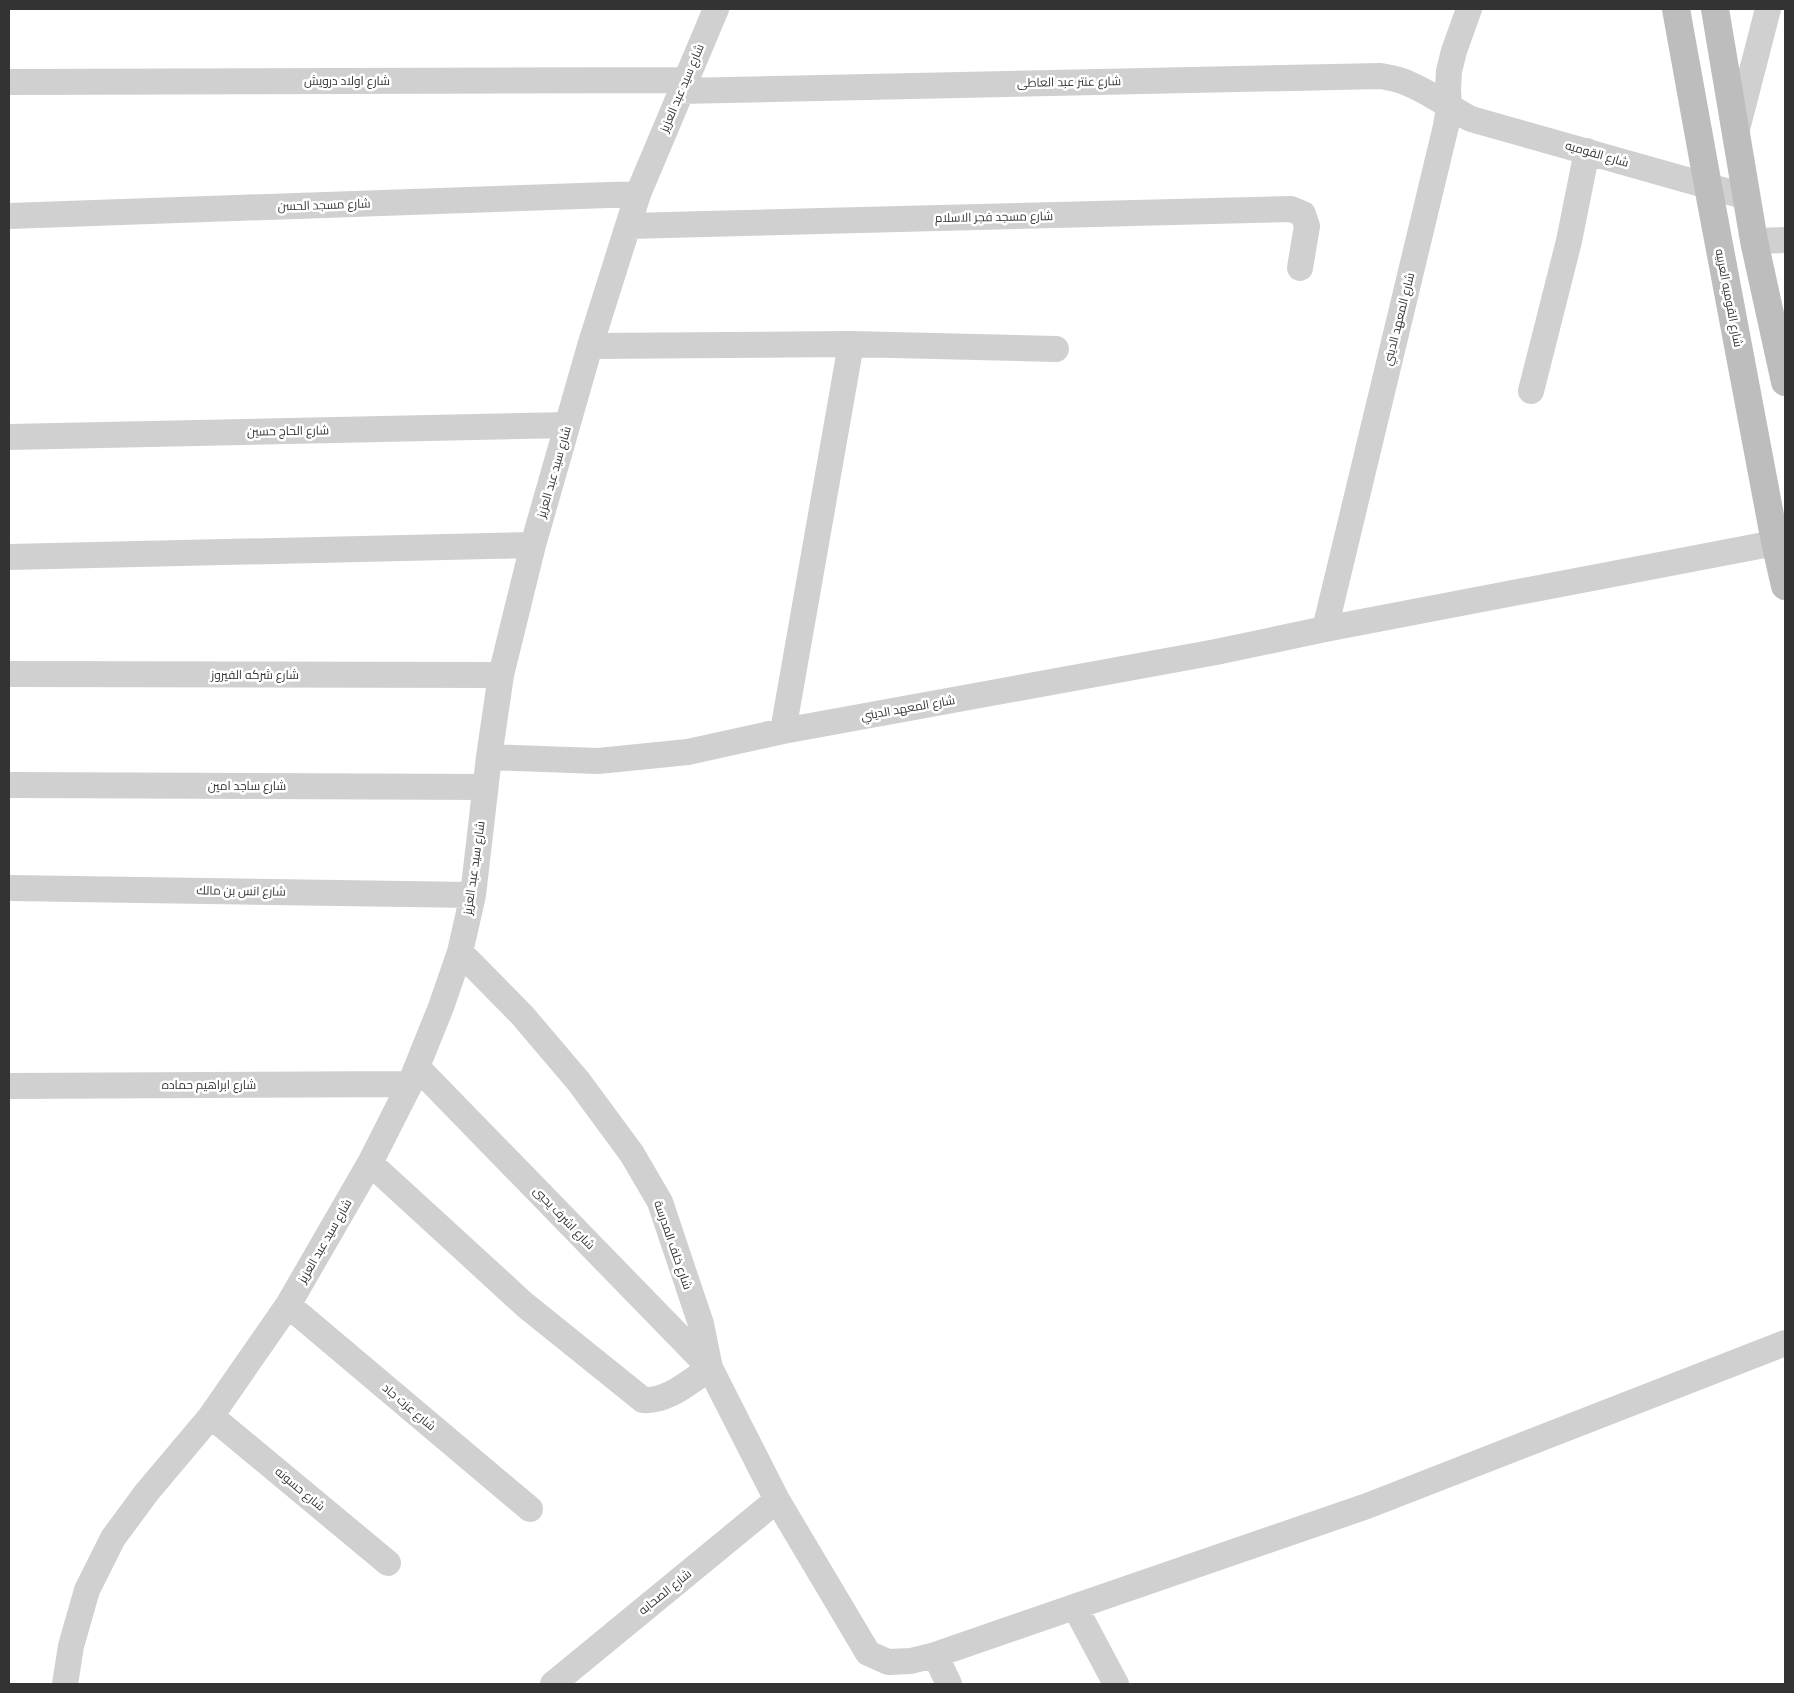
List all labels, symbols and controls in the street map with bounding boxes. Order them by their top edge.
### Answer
street label: شارع سيد عبد العزيز [657,42,708,136]
street label: شارع اولاد درويش [304,74,390,89]
street label: شارع عنتر عبد العاطى [1017,74,1121,91]
street label: شارع القوميه [1563,138,1630,171]
street label: شارع مسجد الحسن [277,196,371,215]
street label: شارع مسجد فجر الاسلام [935,209,1053,226]
street label: شارع القوميه العربيه [1712,248,1745,349]
street label: شارع المعهد الديني [1381,271,1420,368]
street label: شارع الحاج حسين [247,423,329,440]
street label: شارع سيد عبد العزيز [534,425,575,521]
street label: شارع شركه الفيروز [210,668,299,683]
street label: شارع المعهد الديني [860,693,957,726]
street label: شارع ساجد امين [208,779,286,794]
street label: شارع سيد عبد العزيز [460,820,489,917]
street label: شارع انس بن مالك [196,883,286,900]
street label: شارع ابراهيم حماده [162,1078,256,1093]
street label: شارع اشرف يحيي [530,1184,597,1253]
street label: شارع سيد عبد العزيز [295,1197,356,1287]
street label: شارع خلف المدرسة [650,1199,695,1292]
street label: شارع عزت جاد [379,1381,439,1434]
street label: شارع حسونه [272,1464,328,1515]
street label: شارع الصحابه [636,1566,695,1618]

